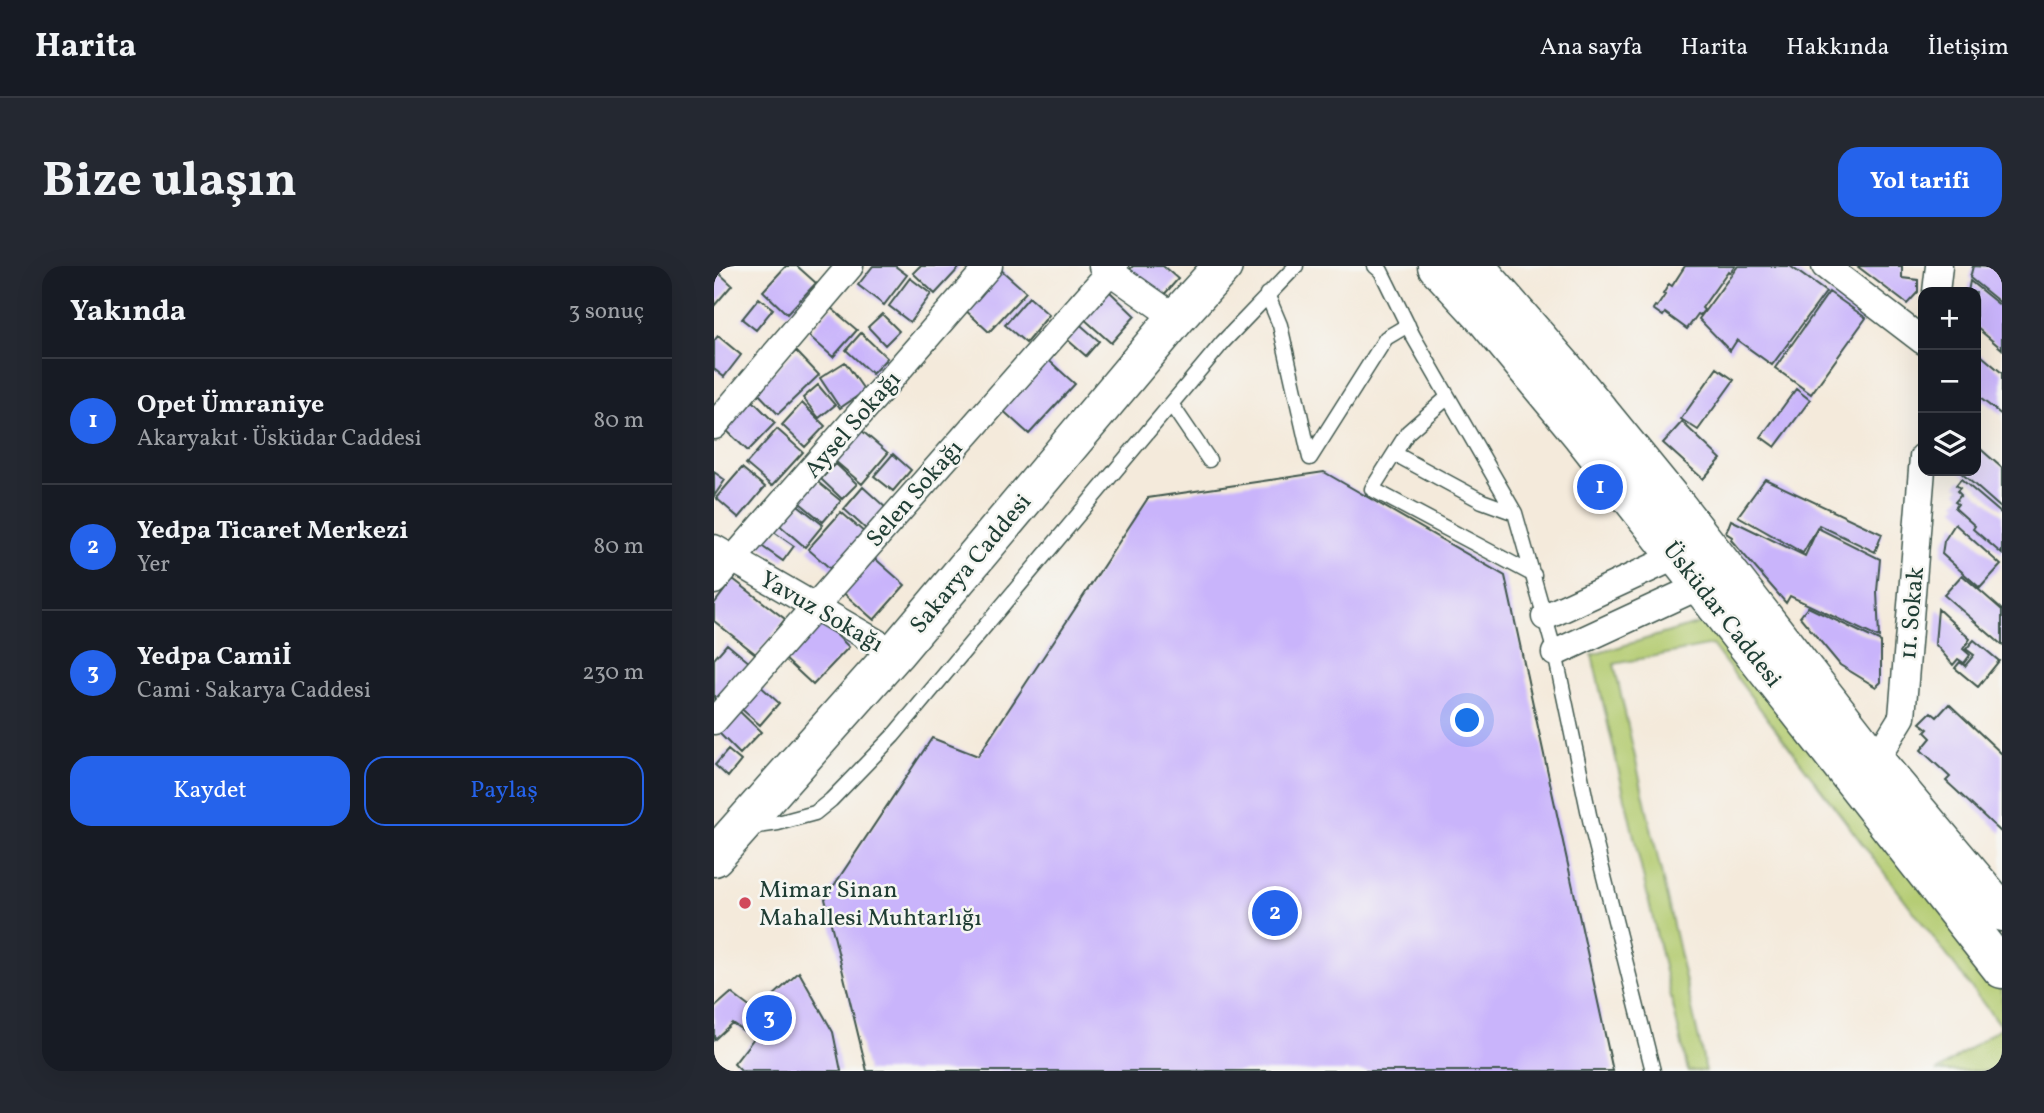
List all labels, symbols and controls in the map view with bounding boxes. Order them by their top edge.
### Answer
text: Harita [35,25,136,71]
text: Ana sayfa [1540,31,1643,65]
text: Harita [1681,31,1748,65]
text: Hakkında [1786,31,1890,65]
text: İletişim [1928,31,2009,65]
button: Yol tarifi [1838,147,2002,217]
text: Bize ulaşın [42,148,297,217]
map controls [1918,287,1981,476]
button: + [1918,287,1981,350]
text: Yakında [70,291,186,333]
text: 3 sonuç [569,296,644,328]
button: − [1918,350,1981,413]
street label: Aysel Sokağı [797,364,910,486]
text: Opet Ümraniye [137,387,324,423]
text: 1 [88,405,98,437]
text: 80 m [594,405,644,437]
button: layers [1918,413,1981,476]
text: Akaryakıt · Üsküdar Caddesi [137,423,422,455]
street label: Selen Sokağı [859,433,972,556]
pin: 1 [1577,461,1623,513]
street label: Sakarya Caddesi [903,487,1040,642]
text: Yedpa Ticaret Merkezi [137,513,408,549]
text: 2 [87,531,99,563]
text: 80 m [594,531,644,563]
street label: Üsküdar Caddesi [1654,535,1789,695]
text: Yer [137,549,170,581]
street label: Yavuz Sokağı [753,563,889,662]
street label: 11. Sokak [1892,565,1934,661]
text: Yedpa Camiİ [137,639,292,675]
text: 3 [87,657,99,689]
text: 230 m [582,657,644,689]
text: Cami · Sakarya Caddesi [137,675,371,707]
your location [1450,703,1484,737]
button: Kaydet [70,756,350,826]
button: Paylaş [364,756,644,826]
place label: Mimar Sinan Mahallesi Muhtarlığı [759,874,982,936]
pin: 2 [1252,887,1298,939]
marker: Mimar Sinan Mahallesi Muhtarlığı [737,895,753,911]
pin: 3 [746,992,792,1044]

